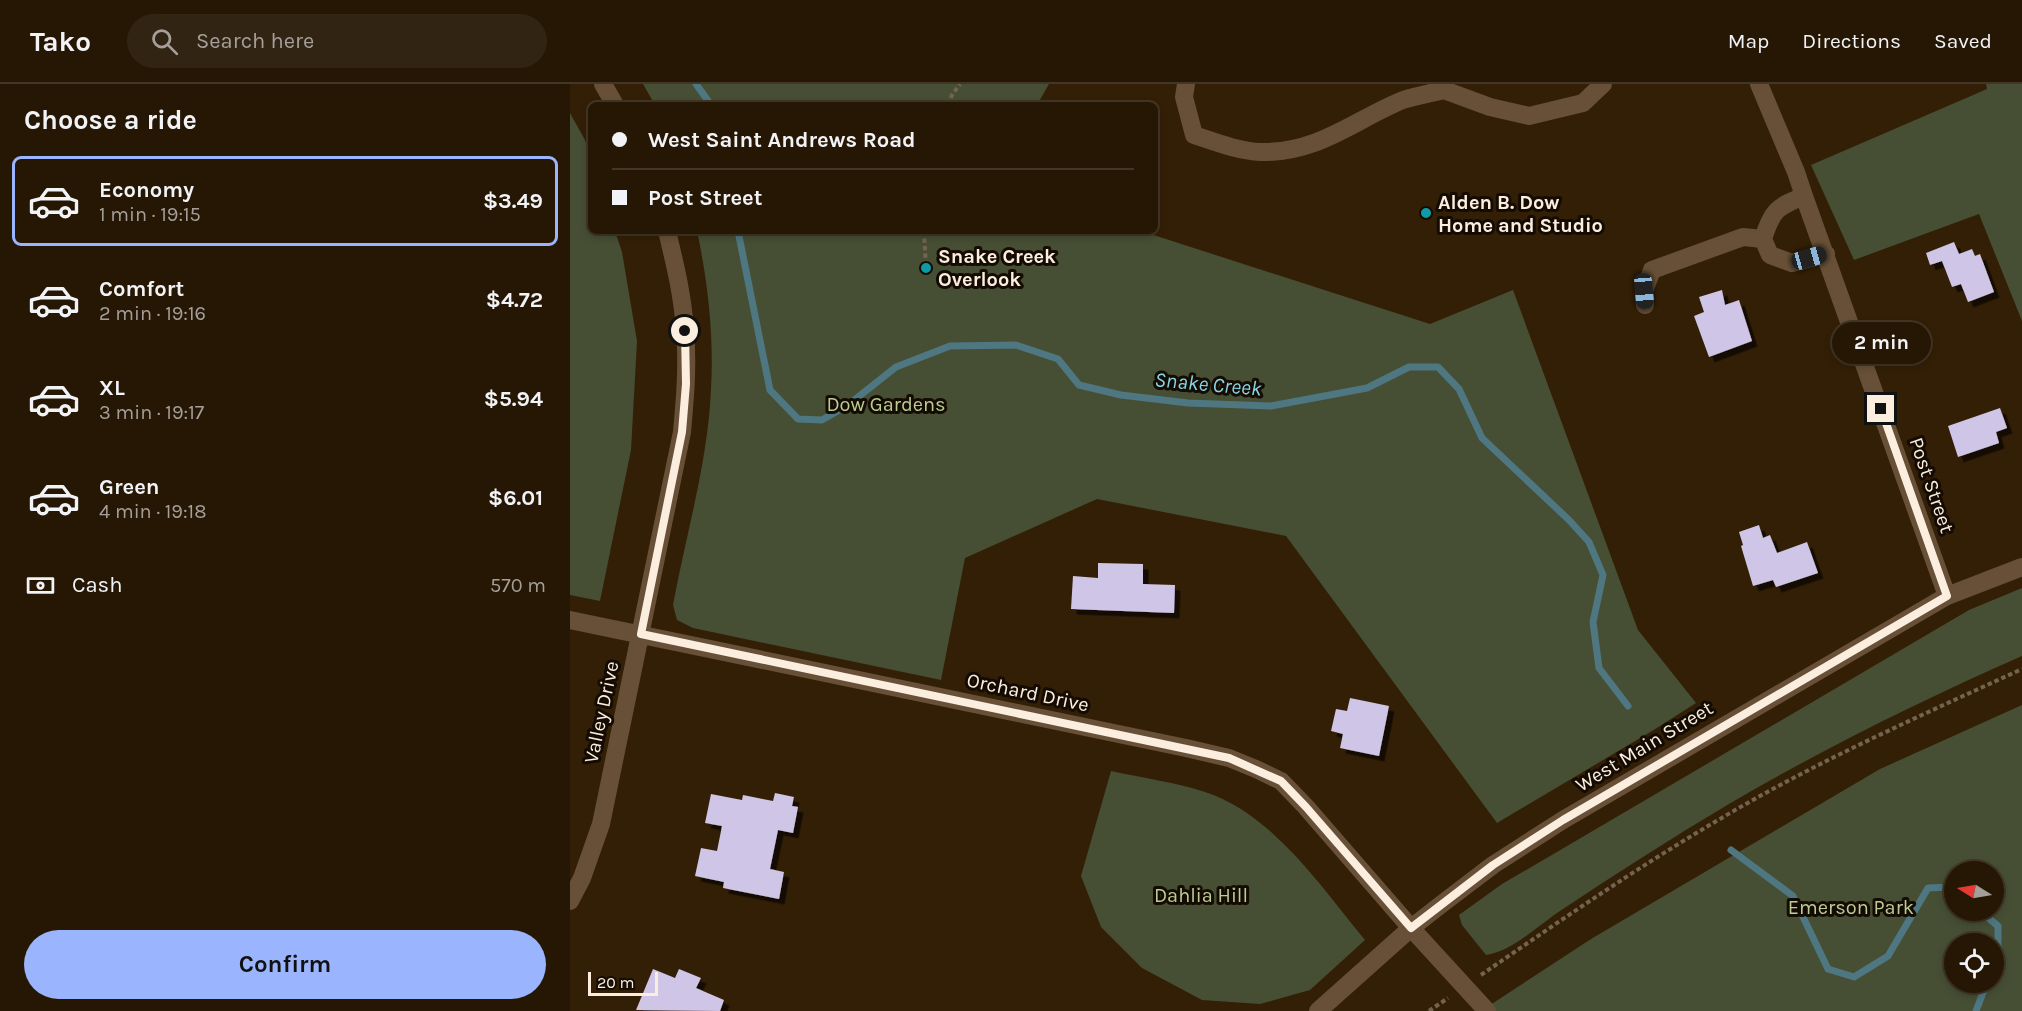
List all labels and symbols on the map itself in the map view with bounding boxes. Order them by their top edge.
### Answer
place label: Alden B. Dow Home and Studio [1438,191,1603,237]
marker: Alden B. Dow Home and Studio [1419,206,1433,220]
car [1789,244,1829,272]
place label: Snake Creek Overlook [938,245,1056,291]
marker: Snake Creek Overlook [919,261,933,275]
car [1633,272,1655,310]
route start [671,317,698,344]
callout: 2 min [1832,322,1930,364]
water label: Snake Creek [1154,367,1263,401]
park label: Dow Gardens [826,393,946,416]
route end [1867,395,1894,422]
street label: Post Street [1904,434,1959,536]
street label: Valley Drive [579,659,624,765]
street label: Orchard Drive [965,668,1091,717]
street label: West Main Street [1572,696,1717,796]
north arrow [1944,861,2004,921]
park label: Dahlia Hill [1154,884,1248,907]
park label: Emerson Park [1788,896,1914,919]
scale bar [588,969,658,996]

